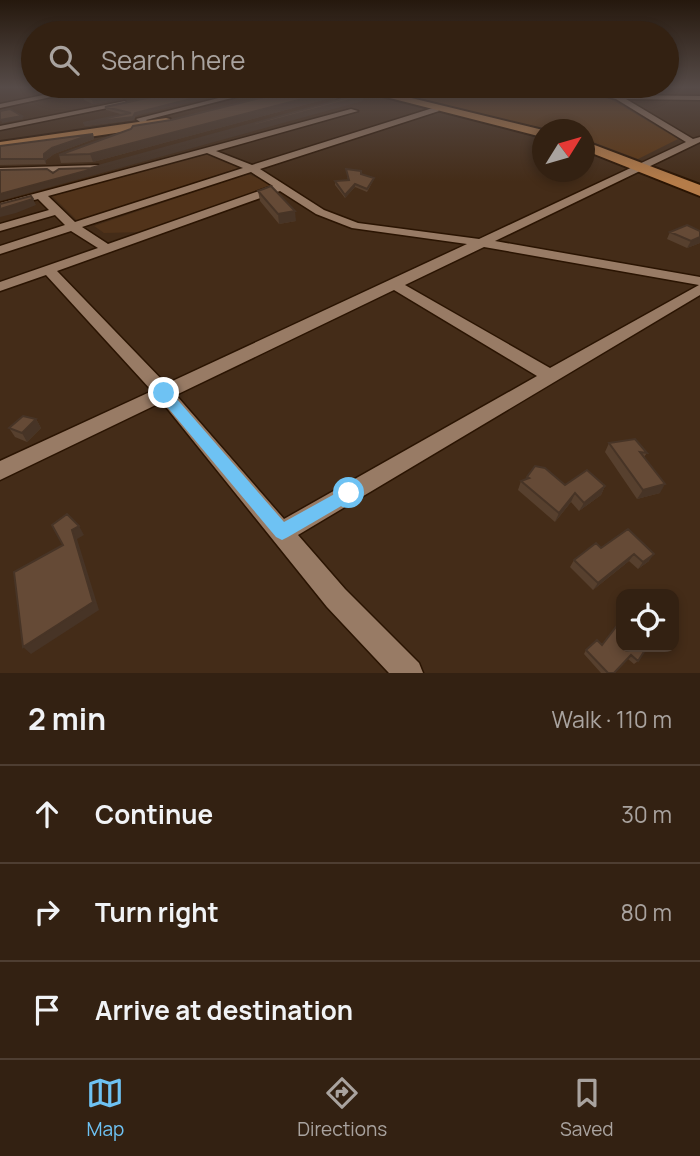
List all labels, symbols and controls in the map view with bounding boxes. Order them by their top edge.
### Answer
search box [21,21,679,98]
icon: search [45,41,83,79]
text: Search here [101,42,246,78]
north arrow [532,119,595,182]
route end [148,377,179,408]
route start [333,477,364,508]
map controls [616,589,679,652]
button: locate [616,589,679,652]
text: 2 min [28,698,106,739]
text: Walk · 110 m [551,703,672,735]
icon: ahead [28,795,66,833]
text: Continue [95,796,213,832]
text: 30 m [621,798,672,830]
icon: right [28,893,66,931]
text: Turn right [95,894,219,930]
text: 80 m [621,896,672,928]
icon: arrive [28,991,66,1029]
text: Arrive at destination [95,992,353,1028]
tab: Map [86,1074,124,1142]
tab: Directions [297,1074,387,1142]
tab: Saved [560,1074,614,1142]

